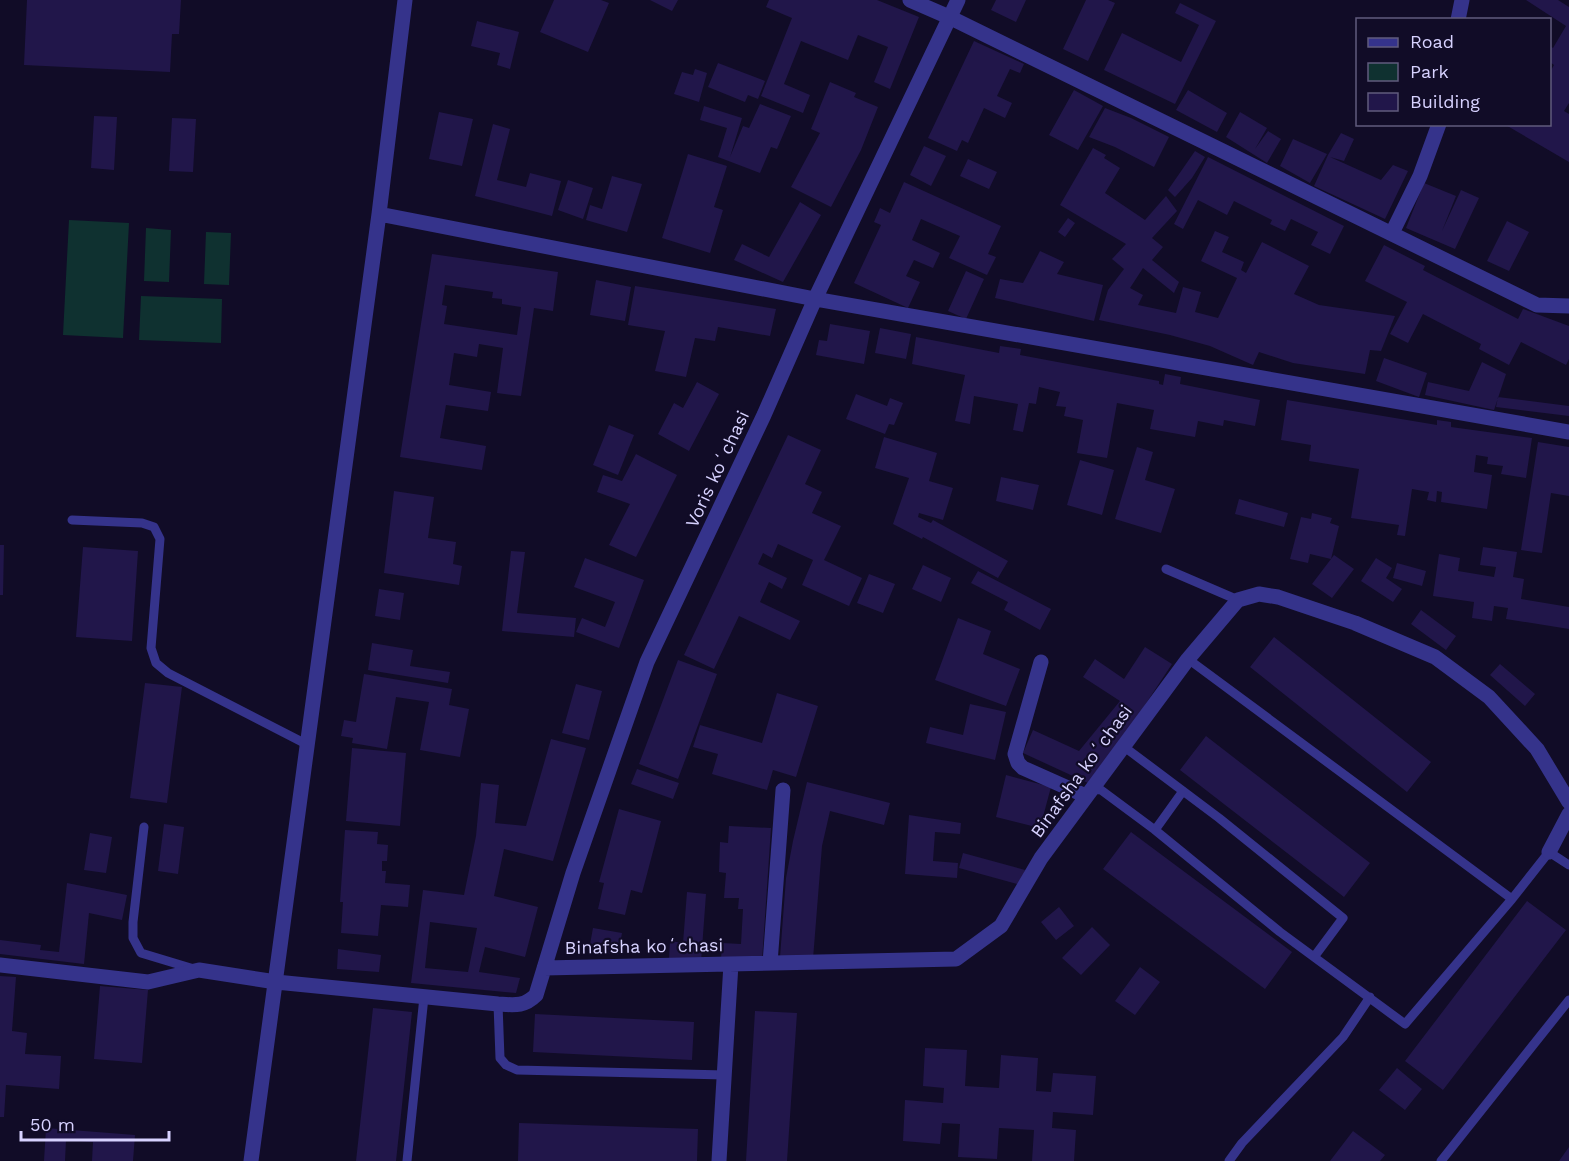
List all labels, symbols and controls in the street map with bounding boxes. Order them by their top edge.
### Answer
legend [1356,18,1551,126]
text: Road [1410,31,1454,52]
text: Park [1410,61,1449,82]
text: Building [1410,91,1480,112]
street label: Voris koʻchasi [681,407,753,531]
street label: Binafsha koʻchasi [1026,701,1136,841]
street label: Binafsha koʻchasi [565,934,723,958]
scale bar [21,1104,170,1142]
text: 50 m [30,1114,75,1135]

